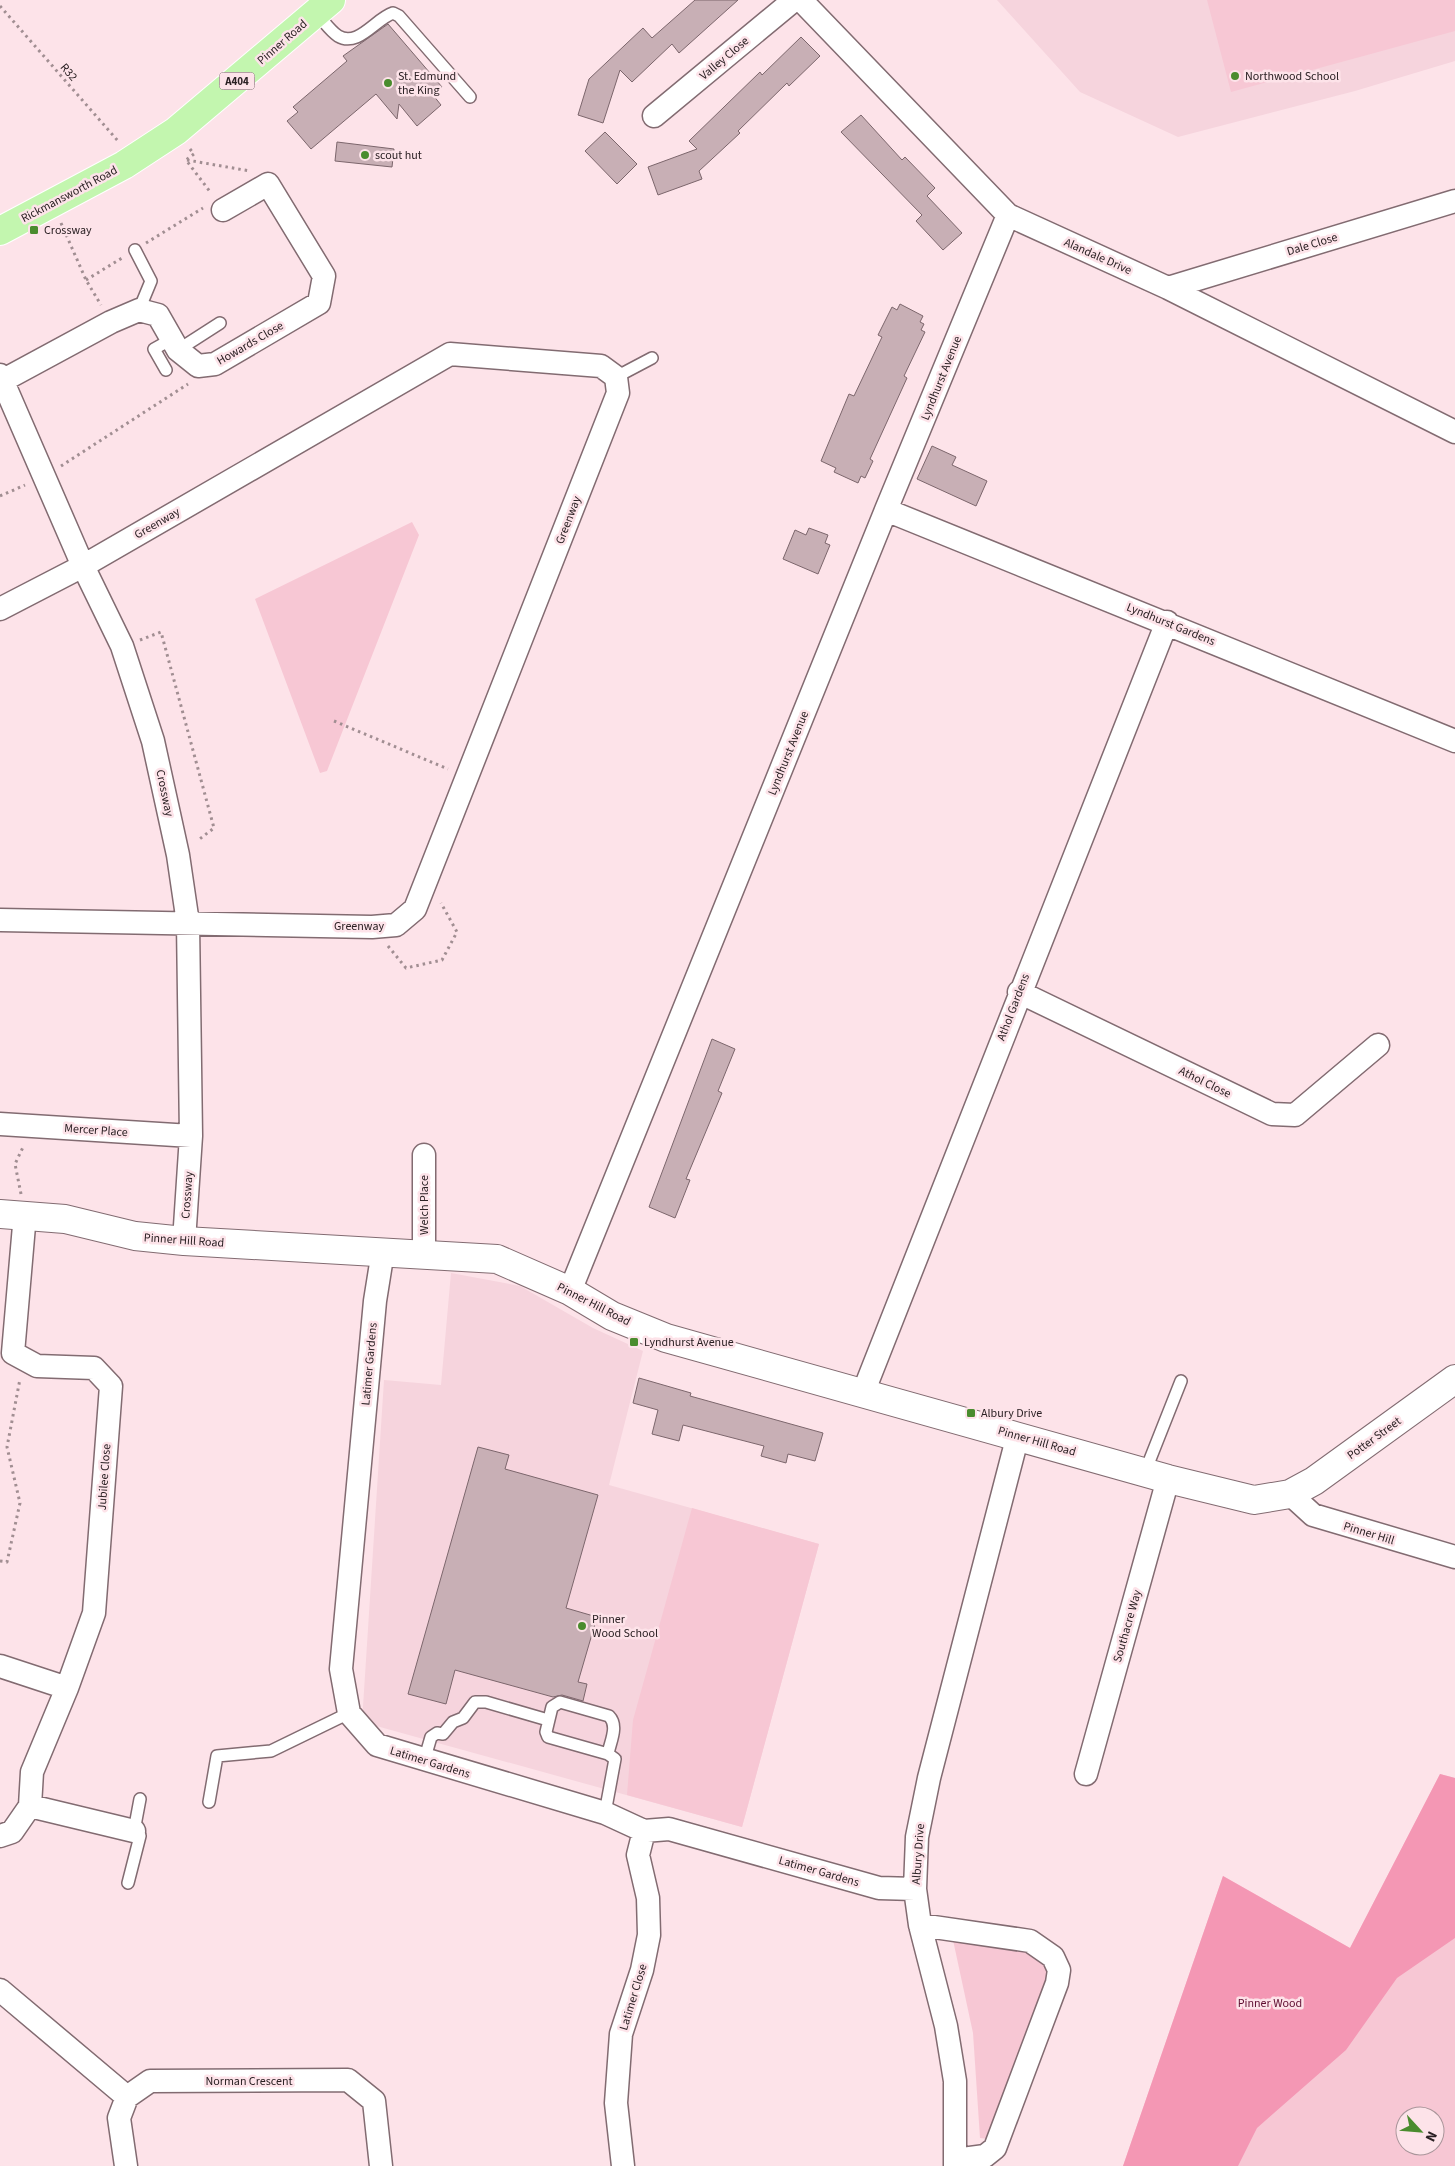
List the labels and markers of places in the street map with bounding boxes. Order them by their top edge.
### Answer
place label: St. Edmund the King [398,68,456,99]
place label: Northwood School [1245,68,1339,85]
marker: Northwood School [1229,70,1241,82]
marker: St. Edmund the King [382,77,394,89]
place label: scout hut [375,147,422,164]
marker: scout hut [359,149,371,161]
place label: Crossway [44,222,92,239]
marker: Crossway [28,224,40,236]
place label: Lyndhurst Avenue [644,1334,734,1351]
marker: Lyndhurst Avenue [628,1336,640,1348]
place label: Albury Drive [981,1405,1042,1422]
marker: Albury Drive [965,1407,977,1419]
place label: Pinner Wood School [592,1611,658,1642]
marker: Pinner Wood School [576,1620,588,1632]

